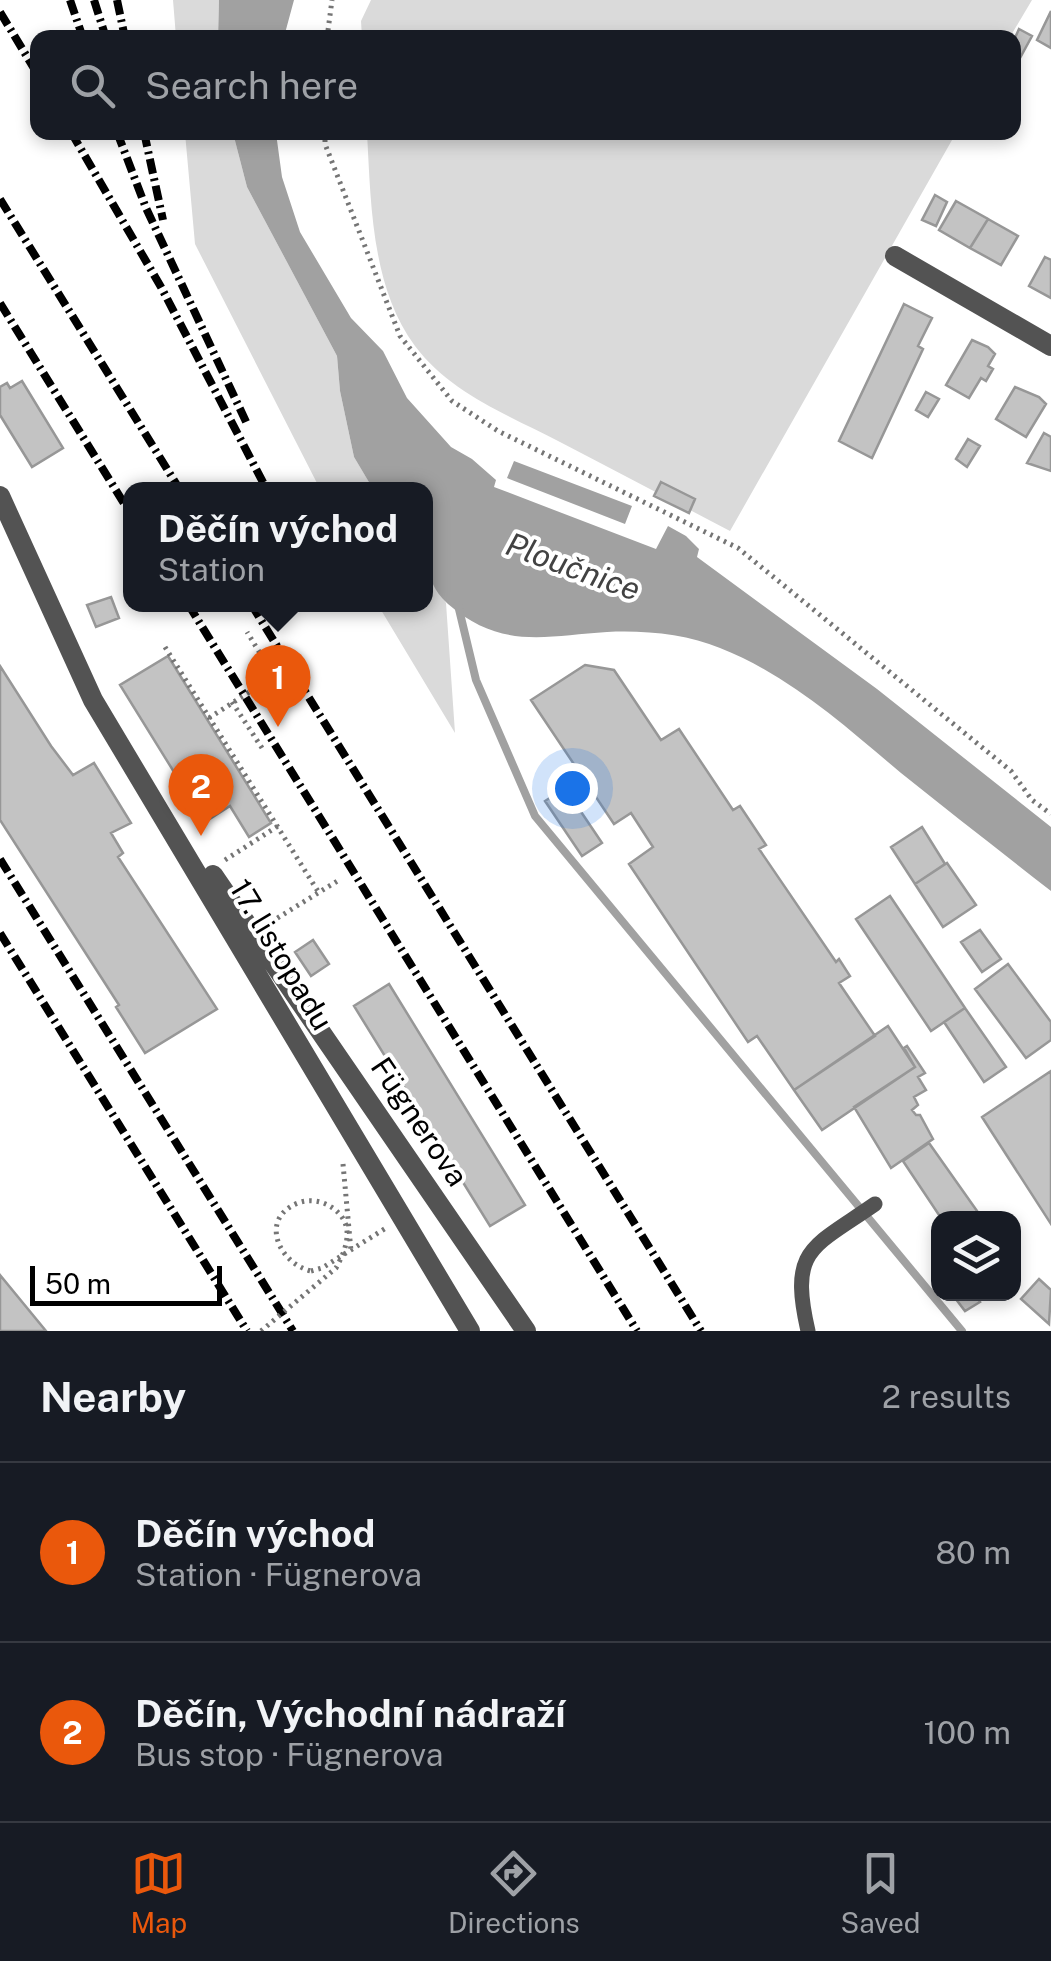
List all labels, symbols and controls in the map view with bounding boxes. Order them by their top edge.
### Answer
search box [30,30,1021,140]
icon: search [65,58,120,113]
text: Search here [145,63,358,108]
popup [123,482,433,612]
text: Děčín východ [158,506,398,551]
water label: Ploučnice [501,525,645,608]
text: Station [158,551,265,588]
pin: 1 [246,644,310,727]
pin: 2 [168,754,234,836]
your location [547,763,598,814]
street label: 17. listopadu [223,873,341,1036]
street label: Fügnerova [364,1050,476,1193]
map controls [931,1211,1021,1301]
button: layers [931,1211,1021,1301]
scale bar [30,1261,222,1306]
text: 50 m [45,1267,111,1300]
text: Nearby [40,1372,186,1421]
text: 2 results [882,1378,1011,1415]
text: Děčín východ [135,1511,375,1556]
text: 1 [66,1534,79,1571]
text: 80 m [935,1534,1011,1571]
text: Station · Fügnerova [135,1556,422,1593]
text: Děčín, Východní nádraží [135,1691,566,1736]
text: 2 [62,1714,83,1751]
text: 100 m [924,1714,1011,1751]
text: Bus stop · Fügnerova [135,1736,444,1773]
tab: Map [130,1846,187,1939]
tab: Directions [448,1846,580,1939]
tab: Saved [840,1846,921,1939]

